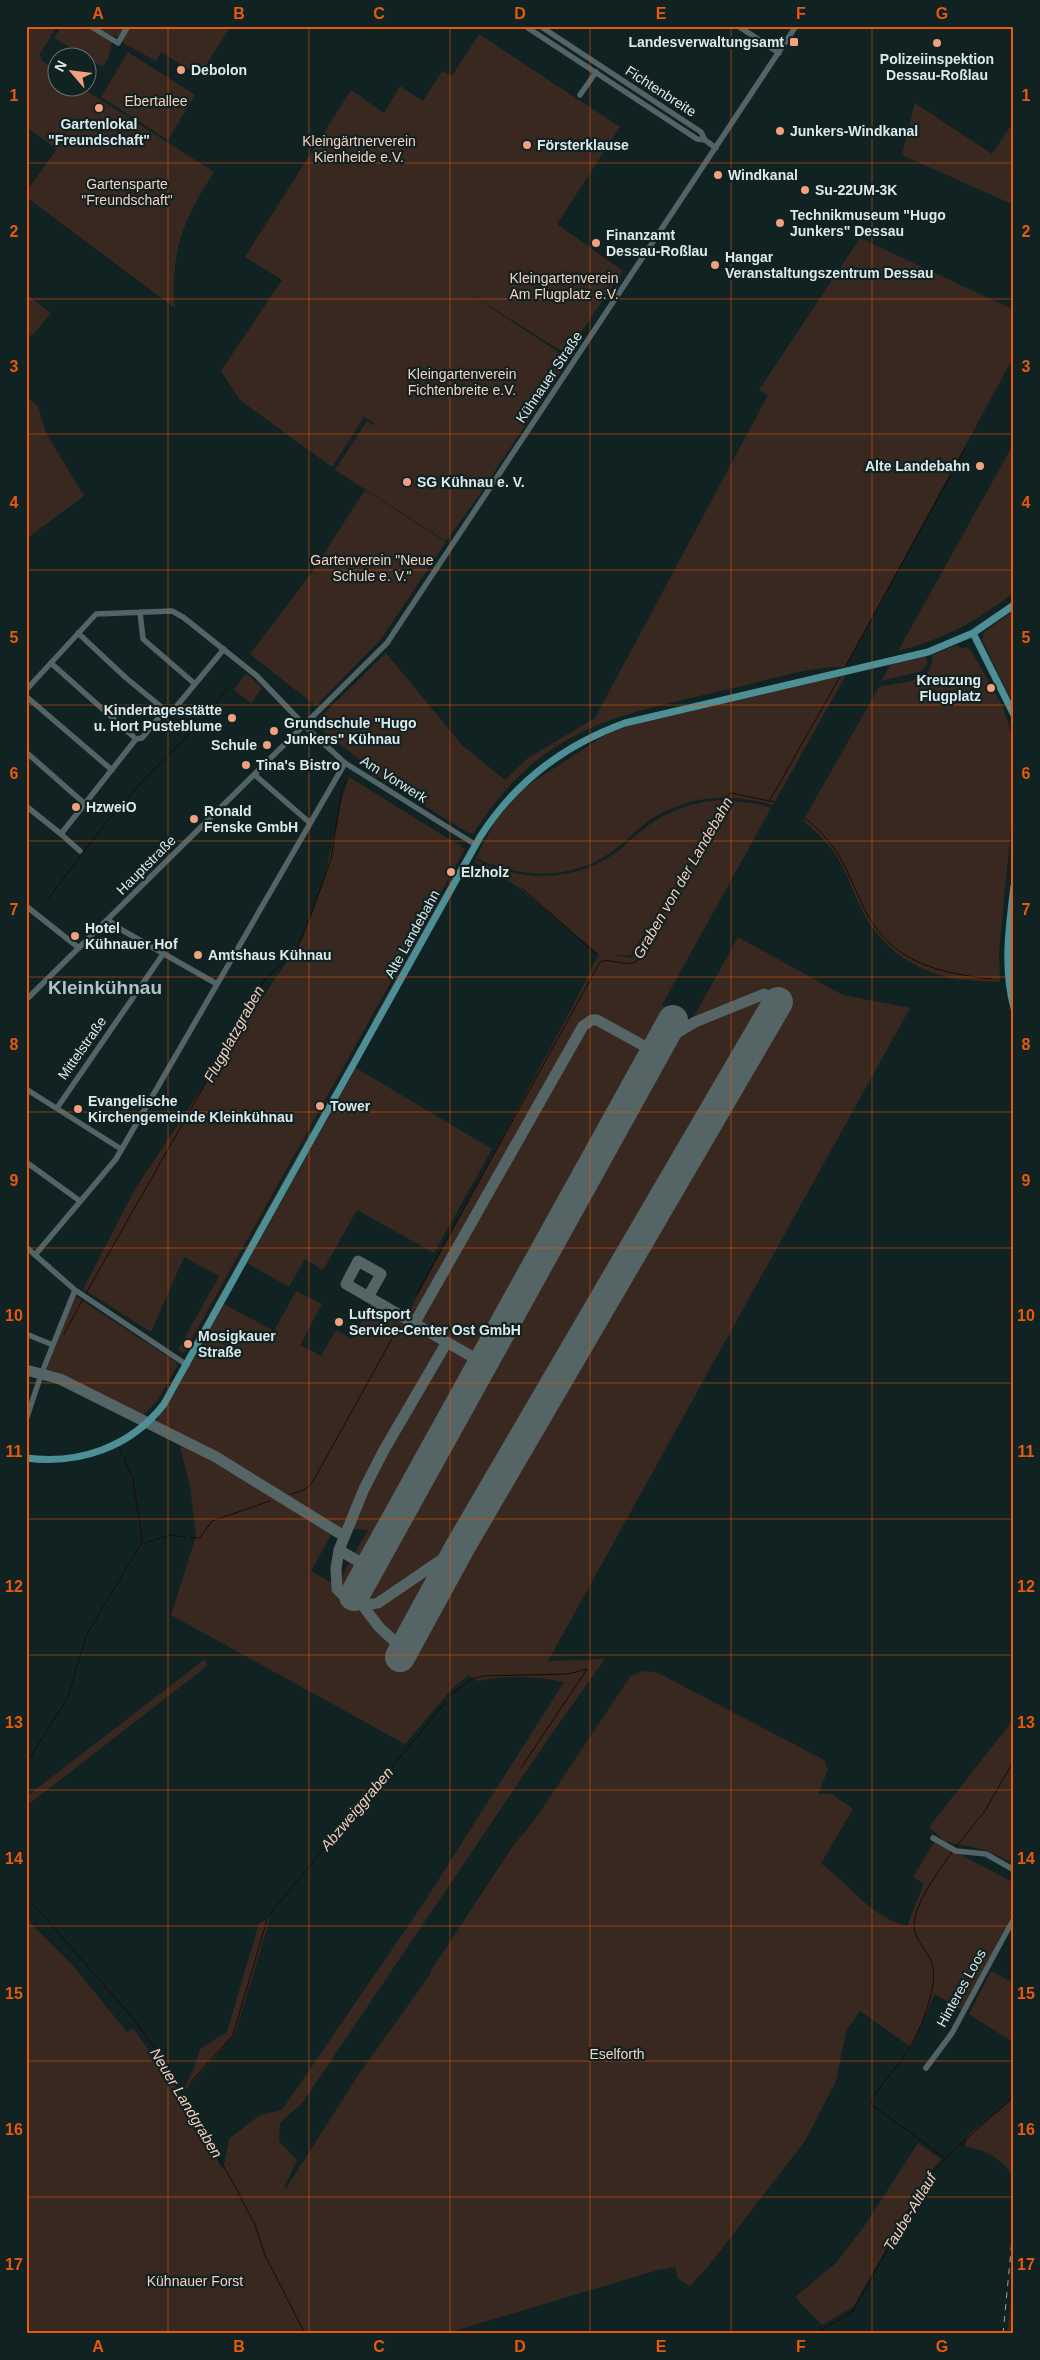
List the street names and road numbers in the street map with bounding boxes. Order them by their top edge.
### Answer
street label: Fichtenbreite [623,62,699,120]
street label: Kühnauer Straße [513,328,586,426]
street label: Am Vorwerk [358,752,431,806]
street label: Hauptstraße [113,832,179,898]
street label: Alte Landebahn [381,887,443,981]
street label: Mittelstraße [54,1013,110,1083]
street label: Hinteres Loos [933,1946,989,2030]

